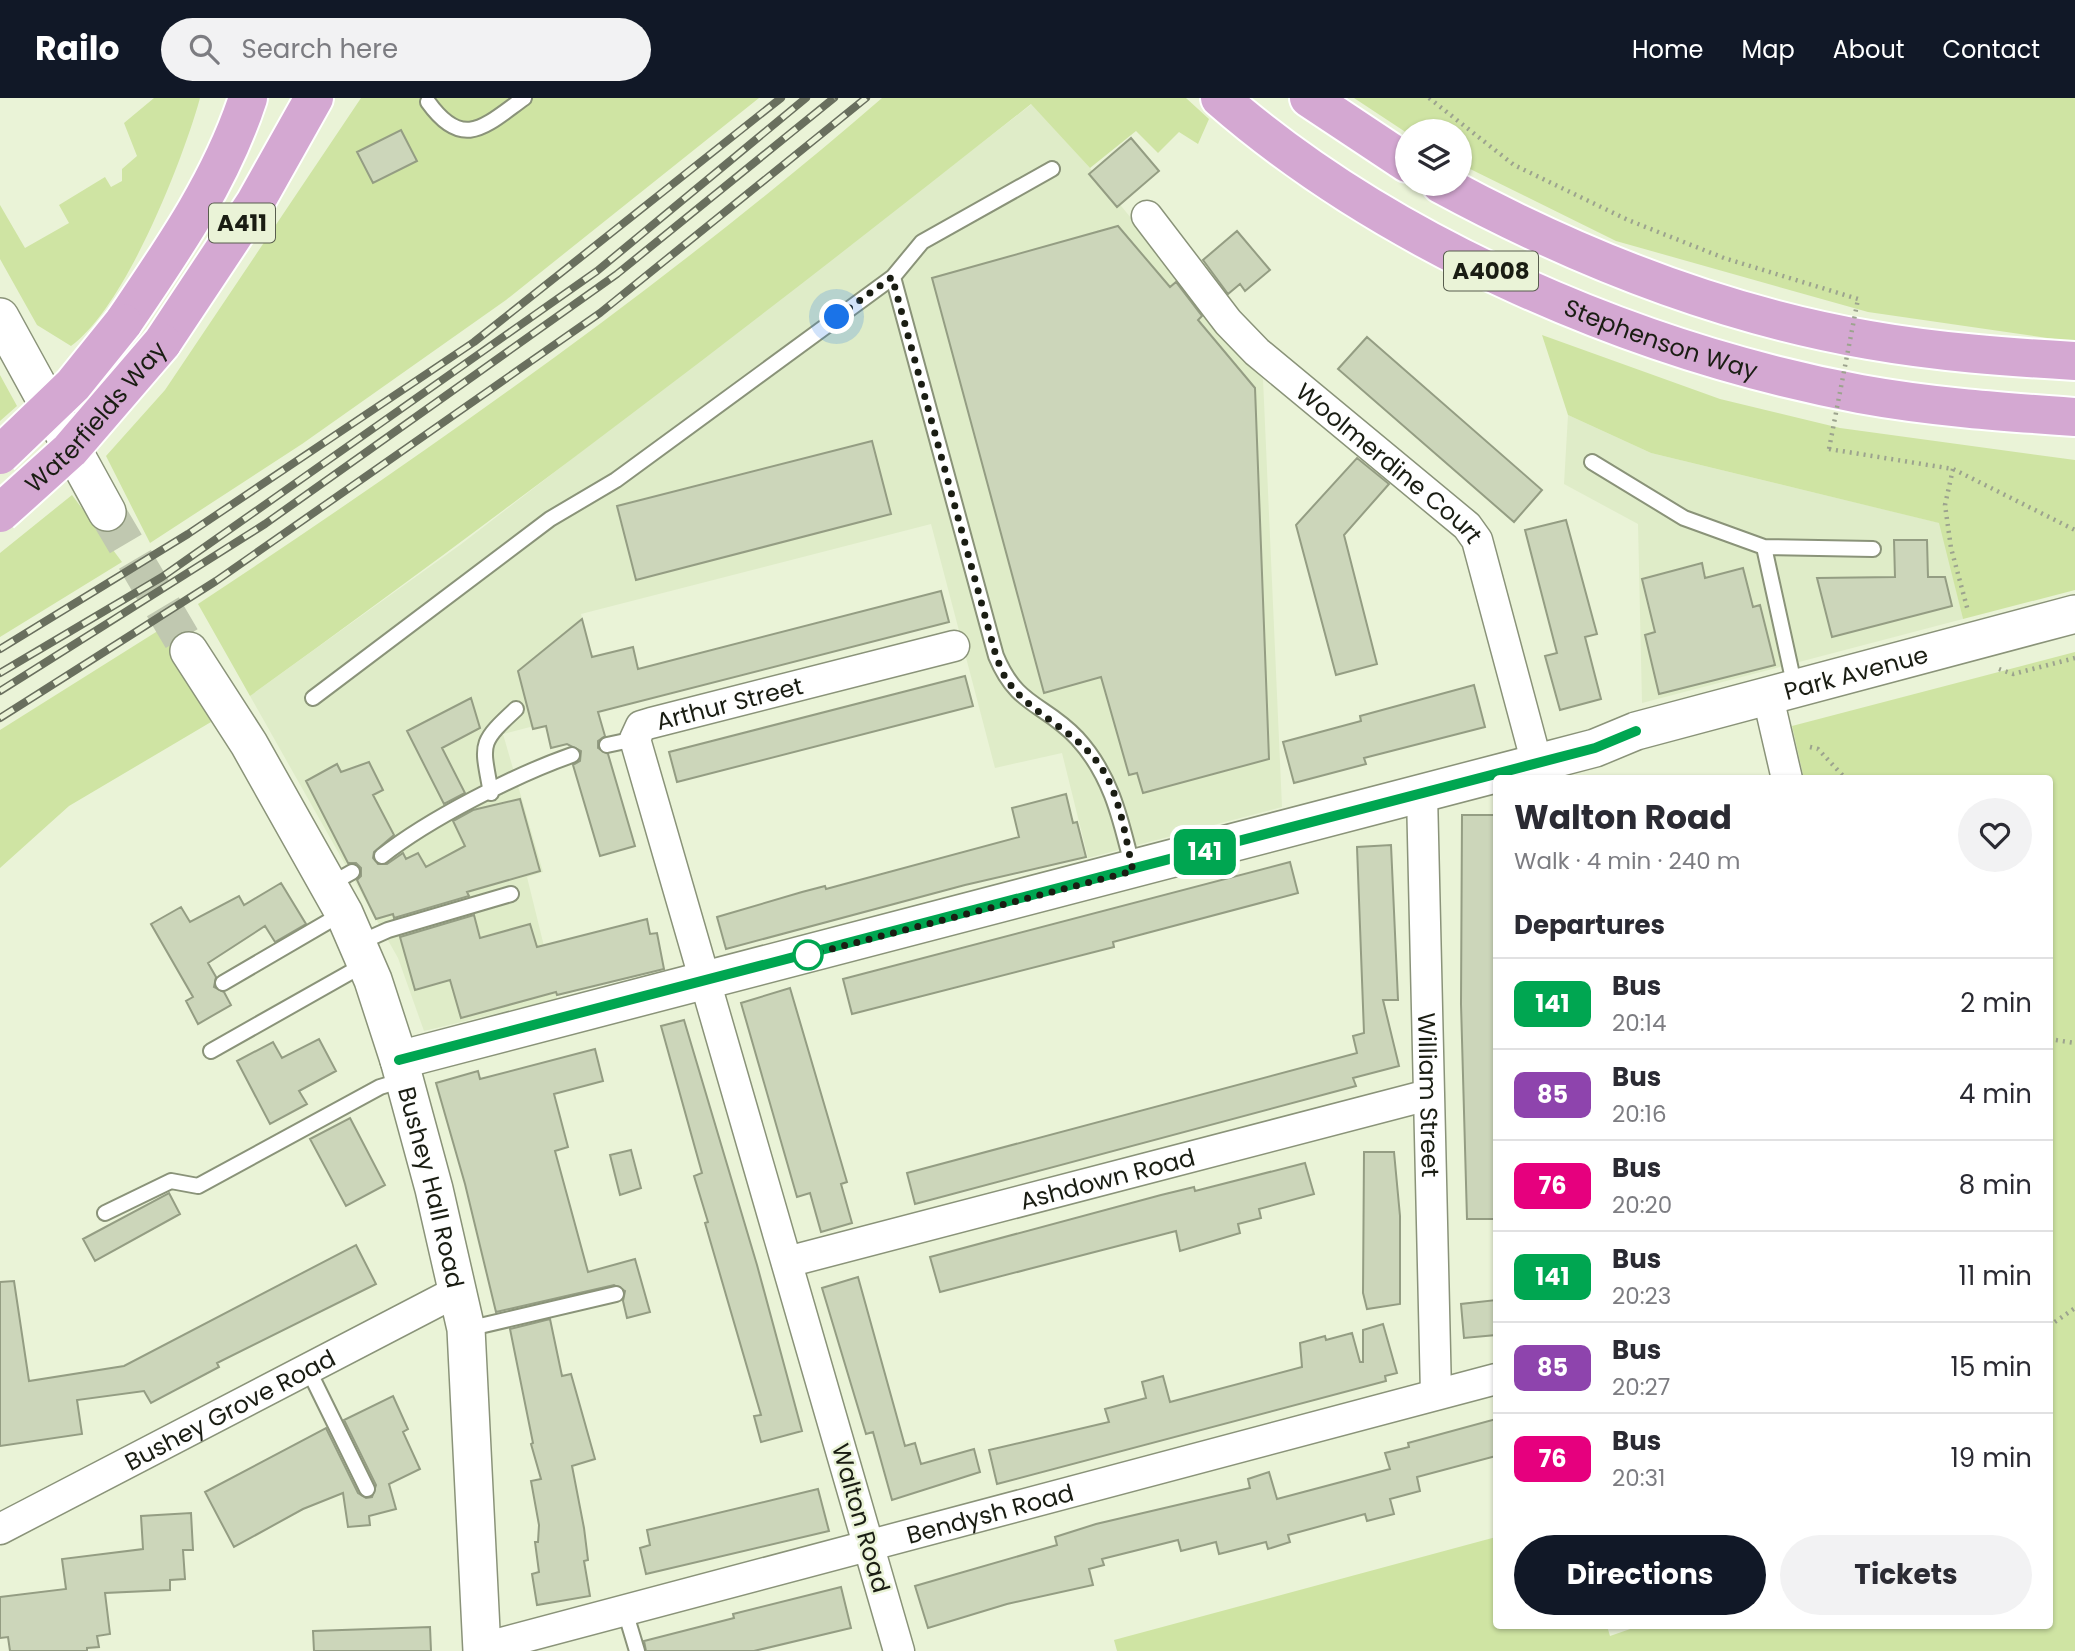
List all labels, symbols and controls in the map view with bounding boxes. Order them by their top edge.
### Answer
search box [161,18,651,81]
text: Railo [35,25,119,72]
icon: search [185,30,223,68]
text: Search here [241,31,398,67]
text: Home [1632,33,1704,66]
text: Map [1742,33,1795,66]
text: About [1833,33,1904,66]
text: Contact [1942,33,2040,66]
map controls [1395,119,1472,196]
button: layers [1395,119,1472,196]
road number: A411 [209,204,275,242]
road number: A4008 [1444,252,1538,290]
street label: Stephenson Way [1559,290,1762,387]
your location [819,299,854,334]
street label: Waterfields Way [17,333,174,500]
street label: Woolmerdine Court [1289,375,1491,550]
street label: Park Avenue [1780,637,1932,707]
street label: Arthur Street [652,669,806,738]
text: Walton Road [1514,794,1732,841]
button: heart [1958,798,2032,872]
line badge: 141 [1165,829,1245,875]
text: 141 [1188,835,1222,868]
text: Walk · 4 min · 240 m [1514,845,1740,877]
text: Departures [1514,907,1665,943]
unlabelled marker [793,940,823,970]
text: Bus [1612,968,1661,1004]
text: 2 min [1960,985,2032,1021]
text: 141 [1535,987,1570,1020]
text: 20:14 [1612,1007,1666,1039]
street label: William Street [1411,1012,1447,1178]
text: Bus [1612,1059,1661,1095]
text: 4 min [1959,1076,2032,1112]
text: 85 [1537,1078,1568,1111]
street label: Bushey Hall Road [390,1083,473,1291]
text: 20:16 [1612,1098,1667,1130]
street label: Ashdown Road [1016,1140,1198,1217]
text: Bus [1612,1150,1661,1186]
text: 8 min [1959,1167,2032,1203]
text: 76 [1538,1169,1567,1202]
text: 20:20 [1612,1189,1672,1221]
text: Bus [1612,1241,1661,1277]
text: 11 min [1959,1258,2032,1294]
text: 141 [1535,1260,1570,1293]
text: 20:23 [1612,1280,1671,1312]
text: Bus [1612,1332,1661,1368]
street label: Bushey Grove Road [119,1341,341,1478]
text: 15 min [1951,1349,2032,1385]
text: 85 [1537,1351,1568,1384]
text: 20:27 [1612,1371,1670,1403]
text: Bus [1612,1423,1661,1459]
street label: Walton Road [824,1440,898,1596]
text: 19 min [1951,1440,2032,1476]
text: 76 [1538,1442,1567,1475]
text: 20:31 [1612,1462,1665,1494]
street label: Bendysh Road [903,1475,1077,1551]
button: Directions [1514,1535,1766,1615]
button: Tickets [1780,1535,2032,1615]

